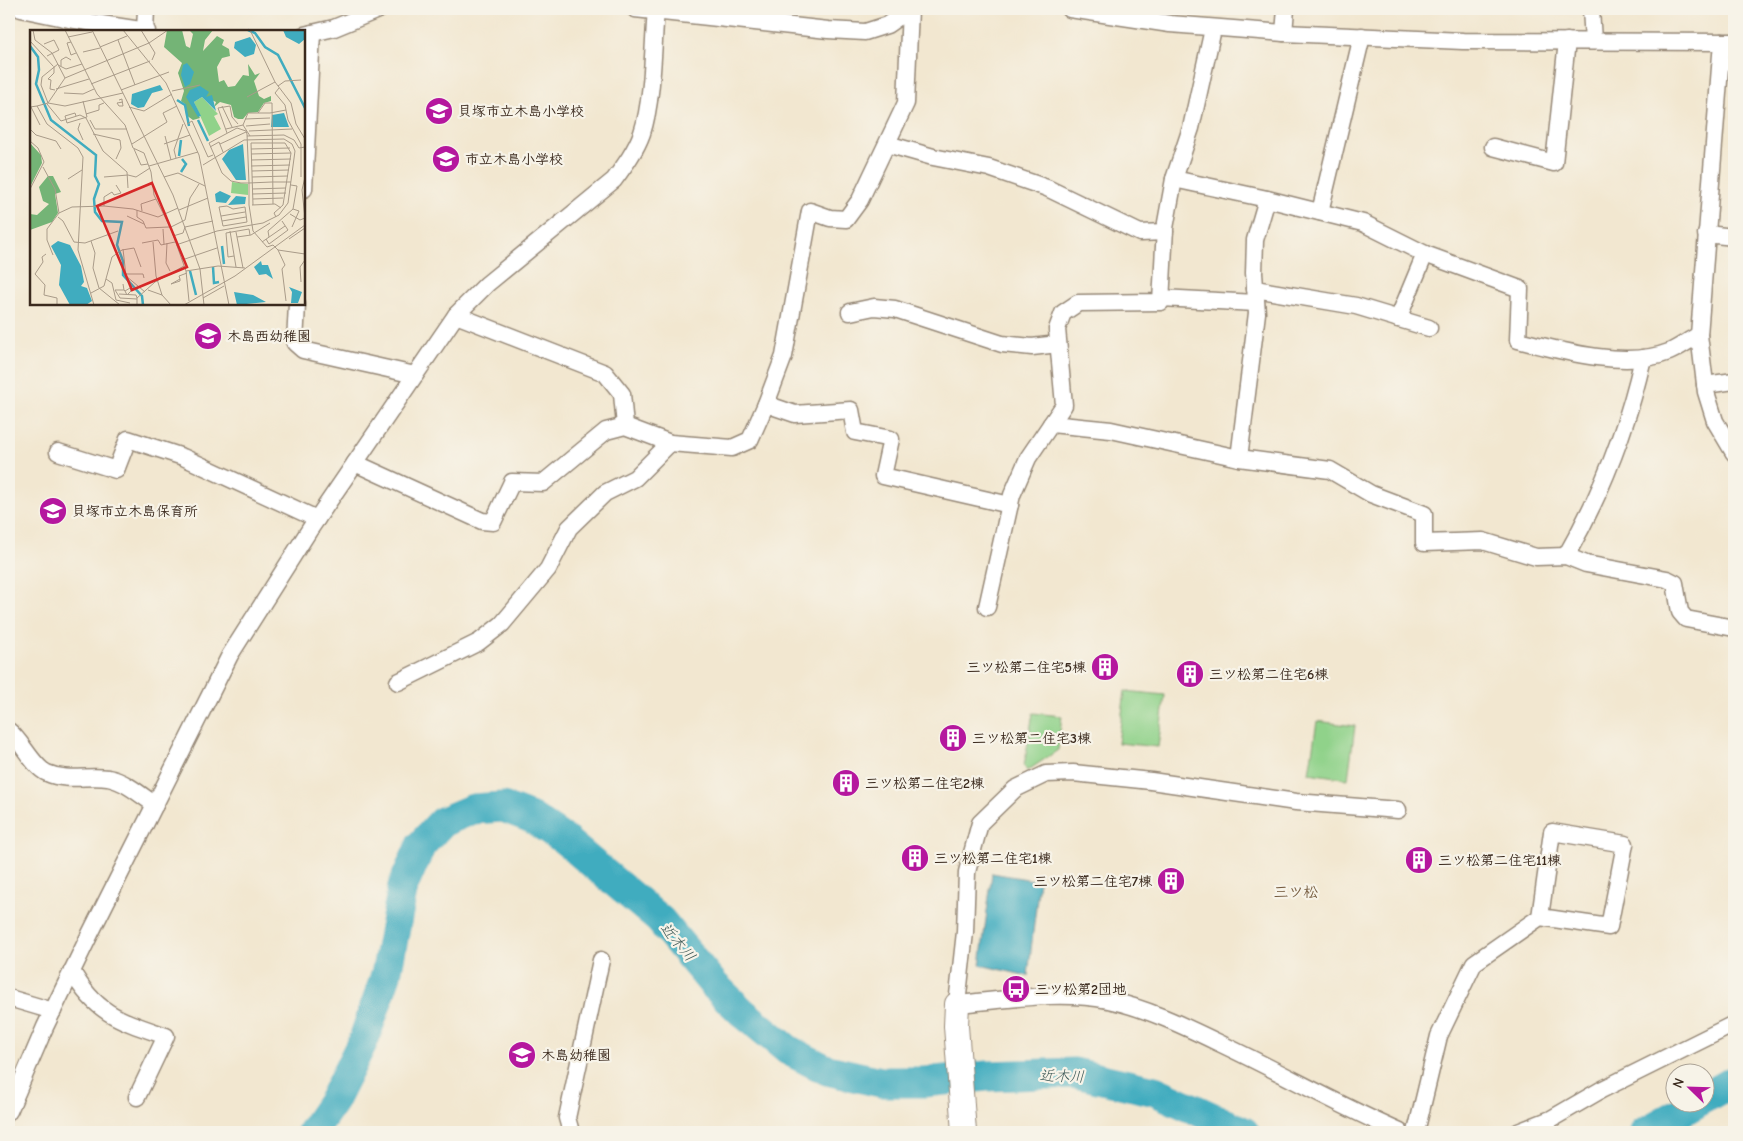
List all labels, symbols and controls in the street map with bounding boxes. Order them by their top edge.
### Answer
inset map [30,30,305,305]
school or university icon: 貝塚市立木島小学校 [424,96,454,126]
place label: 貝塚市立木島小学校 [458,103,584,120]
school or university icon: 市立木島小学校 [431,144,461,174]
place label: 市立木島小学校 [465,151,563,168]
school or university icon: 木島西幼稚園 [193,321,223,351]
place label: 木島西幼稚園 [227,328,311,345]
school or university icon: 貝塚市立木島保育所 [38,496,68,526]
place label: 貝塚市立木島保育所 [72,503,198,520]
building icon: 三ツ松第二住宅5棟 [1090,652,1120,682]
place label: 三ツ松第二住宅5棟 [967,659,1087,676]
building icon: 三ツ松第二住宅6棟 [1175,659,1205,689]
place label: 三ツ松第二住宅6棟 [1209,666,1329,683]
building icon: 三ツ松第二住宅3棟 [938,723,968,753]
place label: 三ツ松第二住宅3棟 [972,730,1092,747]
building icon: 三ツ松第二住宅2棟 [831,768,861,798]
place label: 三ツ松第二住宅2棟 [865,775,985,792]
building icon: 三ツ松第二住宅1棟 [900,843,930,873]
building icon: 三ツ松第二住宅11棟 [1404,845,1434,875]
place label: 三ツ松第二住宅1棟 [934,850,1053,867]
place label: 三ツ松第二住宅11棟 [1438,852,1562,869]
building icon: 三ツ松第二住宅7棟 [1156,866,1186,896]
place label: 三ツ松第二住宅7棟 [1034,873,1153,890]
district label: 三ツ松 [1273,883,1319,901]
water label: 近木川 [657,919,699,965]
bus stop icon: 三ツ松第2団地 [1001,974,1031,1004]
place label: 三ツ松第2団地 [1035,981,1126,998]
school or university icon: 木島幼稚園 [507,1040,537,1070]
place label: 木島幼稚園 [541,1047,611,1064]
north arrow [1666,1064,1716,1114]
water label: 近木川 [1039,1066,1085,1086]
text: N [1669,1076,1688,1091]

